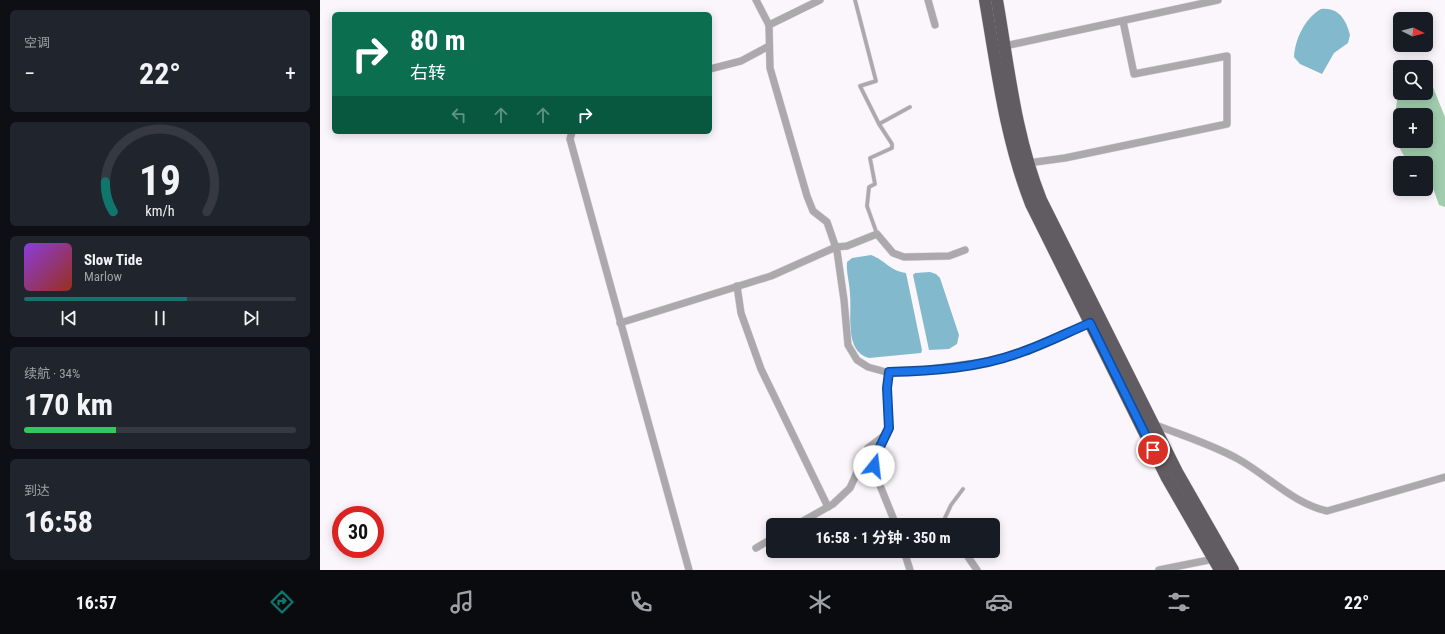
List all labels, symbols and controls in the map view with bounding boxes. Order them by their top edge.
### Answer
north arrow [1393,12,1433,52]
map controls [1393,12,1433,196]
text: 80 m [410,24,466,57]
icon: right [344,28,396,80]
text: 空调 [24,35,50,50]
text: 22° [139,56,181,91]
button: search [1393,60,1433,100]
text: − [24,61,35,86]
text: + [285,61,296,86]
text: 右转 [410,62,446,83]
icon: left [448,104,470,126]
icon: ahead [490,104,512,126]
icon: ahead [532,104,554,126]
icon: right [574,104,596,126]
button: + [1393,108,1433,148]
text: 19 [139,155,181,204]
button: − [1393,156,1433,196]
text: km/h [145,202,175,218]
text: Slow Tide [84,251,142,269]
text: Marlow [84,269,122,284]
icon: previous [58,307,80,329]
icon: pause [149,307,171,329]
icon: next [240,307,262,329]
text: 续航 · 34% [24,366,80,381]
text: 170 km [24,387,113,422]
pin [1136,433,1170,467]
icon: arrive [1142,439,1164,461]
position arrow [853,445,895,487]
text: 到达 [24,483,50,498]
text: 16:58 [24,504,93,539]
speed limit sign: 30 [332,506,384,558]
text: 16:58 · 1 分钟 · 350 m [815,529,951,547]
icon: directions [268,588,296,616]
icon: music [448,588,476,616]
icon: phone [627,588,655,616]
icon: climate [806,588,834,616]
icon: car [985,588,1013,616]
icon: filters [1165,588,1193,616]
text: 16:57 [76,592,117,613]
text: 22° [1344,592,1369,613]

